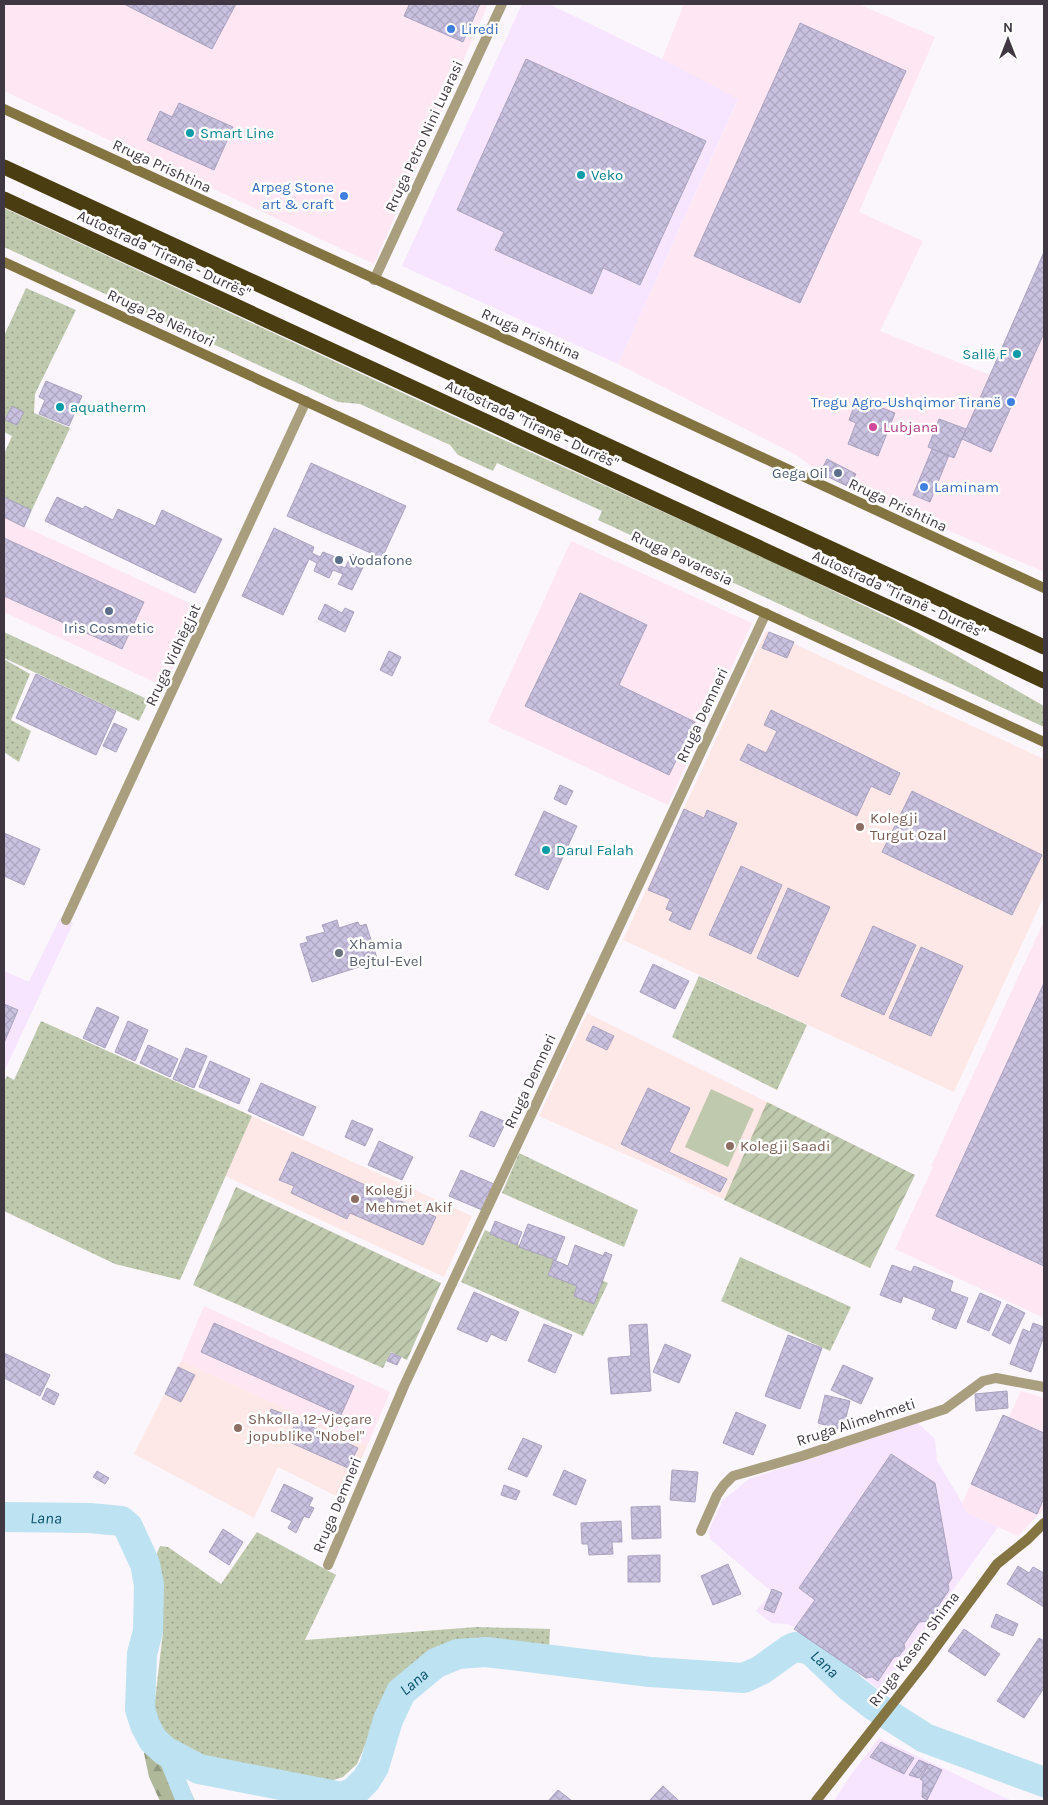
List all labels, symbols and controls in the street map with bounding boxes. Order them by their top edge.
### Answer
north arrow [983,15,1033,65]
text: N [1003,19,1013,36]
place label: Liredi [461,20,499,38]
marker: Liredi [445,23,457,35]
street label: Rruga Petro Nini Luarasi [381,57,467,215]
place label: Smart Line [200,124,274,142]
marker: Smart Line [184,127,196,139]
street label: Rruga Prishtina [110,135,214,197]
place label: Veko [591,166,623,184]
marker: Veko [575,169,587,181]
place label: Arpeg Stone art & craft [252,178,334,213]
marker: Arpeg Stone art & craft [338,190,350,202]
street label: Autostrada "Tiranë - Durrës" [75,206,254,302]
street label: Rruga 28 Nëntori [105,285,217,351]
street label: Rruga Prishtina [479,304,583,364]
place label: Sallë F [962,345,1007,363]
marker: Sallë F [1011,348,1023,360]
street label: Autostrada "Tiranë - Durrës" [443,376,622,472]
place label: Tregu Agro-Ushqimor Tiranë [811,393,1001,411]
marker: Tregu Agro-Ushqimor Tiranë [1005,396,1017,408]
place label: aquatherm [70,398,146,416]
marker: aquatherm [54,401,66,413]
place label: Lubjana [883,418,938,436]
marker: Lubjana [867,421,879,433]
place label: Gega Oil [772,464,828,482]
marker: Gega Oil [832,467,844,479]
street label: Rruga Prishtina [846,474,950,536]
place label: Laminam [934,478,999,496]
marker: Laminam [918,481,930,493]
street label: Rruga Pavaresia [628,527,736,589]
street label: Autostrada "Tiranë - Durrës" [810,546,989,642]
place label: Vodafone [349,551,412,569]
marker: Vodafone [333,554,345,566]
street label: Rruga Vidhëgjat [141,601,205,709]
marker: Iris Cosmetic [103,605,115,617]
place label: Iris Cosmetic [64,619,154,637]
street label: Rruga Demneri [672,665,732,765]
place label: Kolegji Turgut Ozal [870,809,947,844]
marker: Kolegji Turgut Ozal [854,821,866,833]
place label: Darul Falah [556,841,634,859]
marker: Darul Falah [540,844,552,856]
place label: Xhamia Bejtul-Evel [349,935,423,970]
marker: Xhamia Bejtul-Evel [333,947,345,959]
street label: Rruga Demneri [500,1031,560,1131]
place label: Kolegji Saadi [740,1137,830,1155]
marker: Kolegji Saadi [724,1140,736,1152]
place label: Kolegji Mehmet Akif [365,1181,453,1216]
marker: Kolegji Mehmet Akif [349,1193,361,1205]
street label: Rruga Alimehmeti [794,1394,918,1450]
place label: Shkolla 12-Vjeçare jopublike "Nobel" [246,1410,372,1445]
marker: Shkolla 12-Vjeçare jopublike "Nobel" [232,1422,244,1434]
street label: Rruga Demneri [309,1454,365,1556]
water label: Lana [30,1508,62,1528]
street label: Rruga Kasem Shima [865,1588,963,1710]
water label: Lana [807,1646,843,1682]
water label: Lana [396,1665,432,1699]

